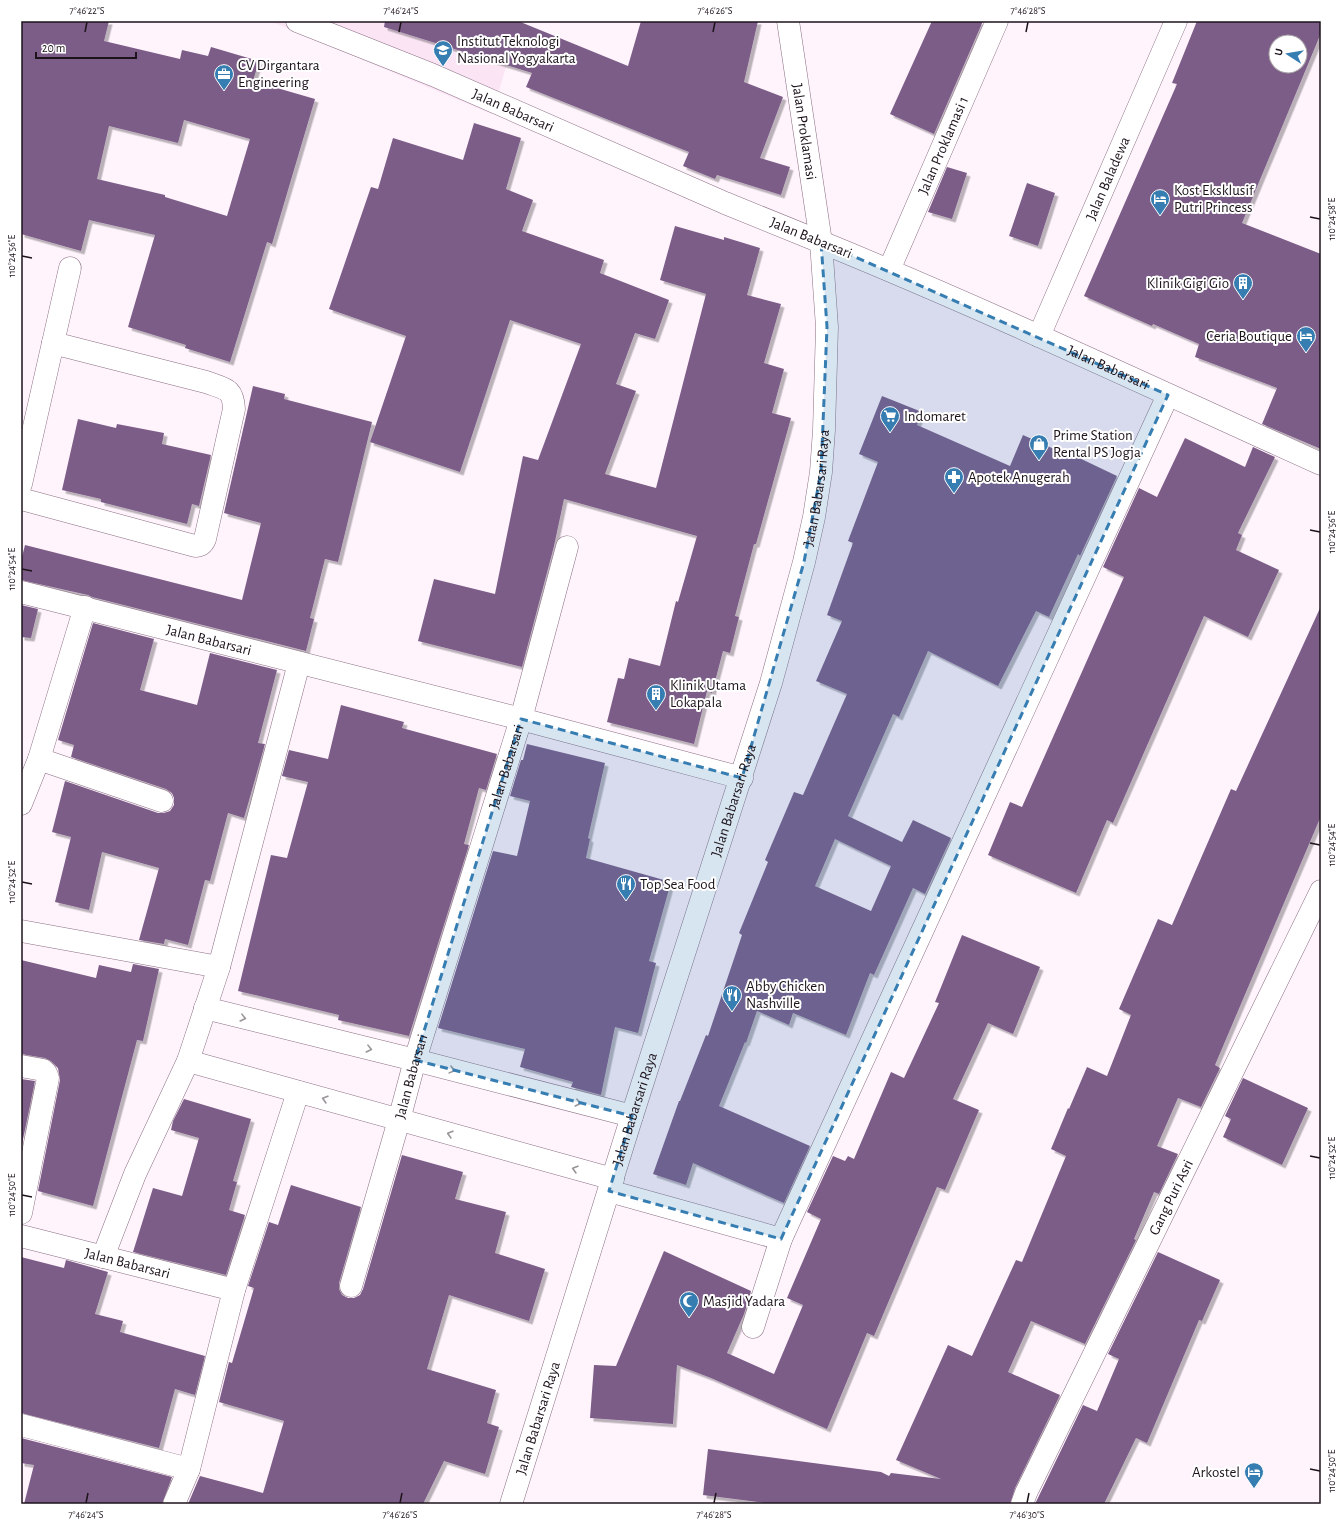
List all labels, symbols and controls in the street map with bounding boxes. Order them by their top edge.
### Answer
text: 7°46'22"S [70,6,105,16]
text: 7°46'24"S [383,6,419,16]
text: 7°46'26"S [697,6,733,16]
text: 7°46'28"S [1010,6,1046,16]
scale bar [36,34,136,60]
place label: Institut Teknologi Nasional Yogyakarta [457,34,576,66]
north arrow [1268,34,1308,74]
school or university icon: Institut Teknologi Nasional Yogyakarta [432,39,454,67]
text: 20 m [42,42,65,54]
text: U [1273,47,1285,57]
place label: CV Dirgantara Engineering [238,58,320,90]
office icon: CV Dirgantara Engineering [213,63,235,91]
street label: Jalan Proklamasi [790,83,819,181]
street label: Jalan Babarsari [470,86,556,135]
street label: Jalan Proklamasi 1 [915,94,971,196]
street label: Jalan Baladewa [1083,134,1132,222]
place label: Kost Eksklusif Putri Princess [1174,183,1255,215]
hotel icon: Kost Eksklusif Putri Princess [1149,188,1171,216]
text: 110°24'58"E [1327,197,1337,240]
street label: Jalan Babarsari [768,215,854,261]
text: 110°24'56"E [7,235,17,277]
building icon: Klinik Gigi Gio [1232,272,1254,300]
place label: Klinik Gigi Gio [1147,276,1229,291]
hotel icon: Ceria Boutique [1295,325,1317,353]
place label: Ceria Boutique [1206,329,1292,344]
street label: Jalan Babarsari [1065,342,1151,392]
supermarket icon: Indomaret [879,405,901,433]
place label: Indomaret [904,409,966,424]
place label: Prime Station Rental PS Jogja [1053,428,1141,460]
street label: Jalan Babarsari Raya [800,429,832,547]
shop icon: Prime Station Rental PS Jogja [1028,433,1050,461]
pharmacy icon: Apotek Anugerah [943,466,965,494]
place label: Apotek Anugerah [968,470,1070,485]
text: 110°24'56"E [1327,511,1337,553]
text: 110°24'54"E [7,547,17,590]
street label: Jalan Babarsari [165,622,253,658]
place label: Klinik Utama Lokapala [670,678,746,710]
building icon: Klinik Utama Lokapala [645,683,667,711]
street label: Jalan Babarsari [486,723,526,811]
street label: Jalan Babarsari Raya [708,742,758,859]
text: 110°24'54"E [1327,823,1337,866]
text: 110°24'52"E [7,861,17,903]
restaurant icon: Top Sea Food [615,873,637,901]
place label: Top Sea Food [640,877,716,892]
place label: Abby Chicken Nashville [746,979,825,1011]
restaurant icon: Abby Chicken Nashville [721,984,743,1012]
one-way arrow [240,1013,246,1021]
street label: Jalan Babarsari [392,1032,430,1120]
one-way arrow [366,1044,373,1053]
street label: Jalan Babarsari Raya [610,1050,659,1167]
one-way arrow [449,1065,456,1074]
one-way arrow [322,1095,329,1104]
one-way arrow [575,1098,581,1106]
one-way arrow [447,1130,454,1139]
text: 110°24'52"E [1327,1137,1337,1179]
street label: Gang Puri Asri [1146,1157,1196,1237]
one-way arrow [572,1165,579,1174]
text: 110°24'50"E [7,1173,17,1217]
street label: Jalan Babarsari [84,1245,172,1281]
mosque icon: Masjid Yadara [678,1290,700,1318]
place label: Masjid Yadara [703,1294,785,1309]
street label: Jalan Babarsari Raya [513,1360,562,1476]
text: 110°24'50"E [1327,1449,1337,1493]
hotel icon: Arkostel [1243,1461,1265,1489]
place label: Arkostel [1192,1465,1240,1480]
text: 7°46'24"S [68,1510,104,1520]
text: 7°46'26"S [382,1510,418,1520]
text: 7°46'28"S [696,1510,732,1520]
text: 7°46'30"S [1009,1510,1045,1520]

